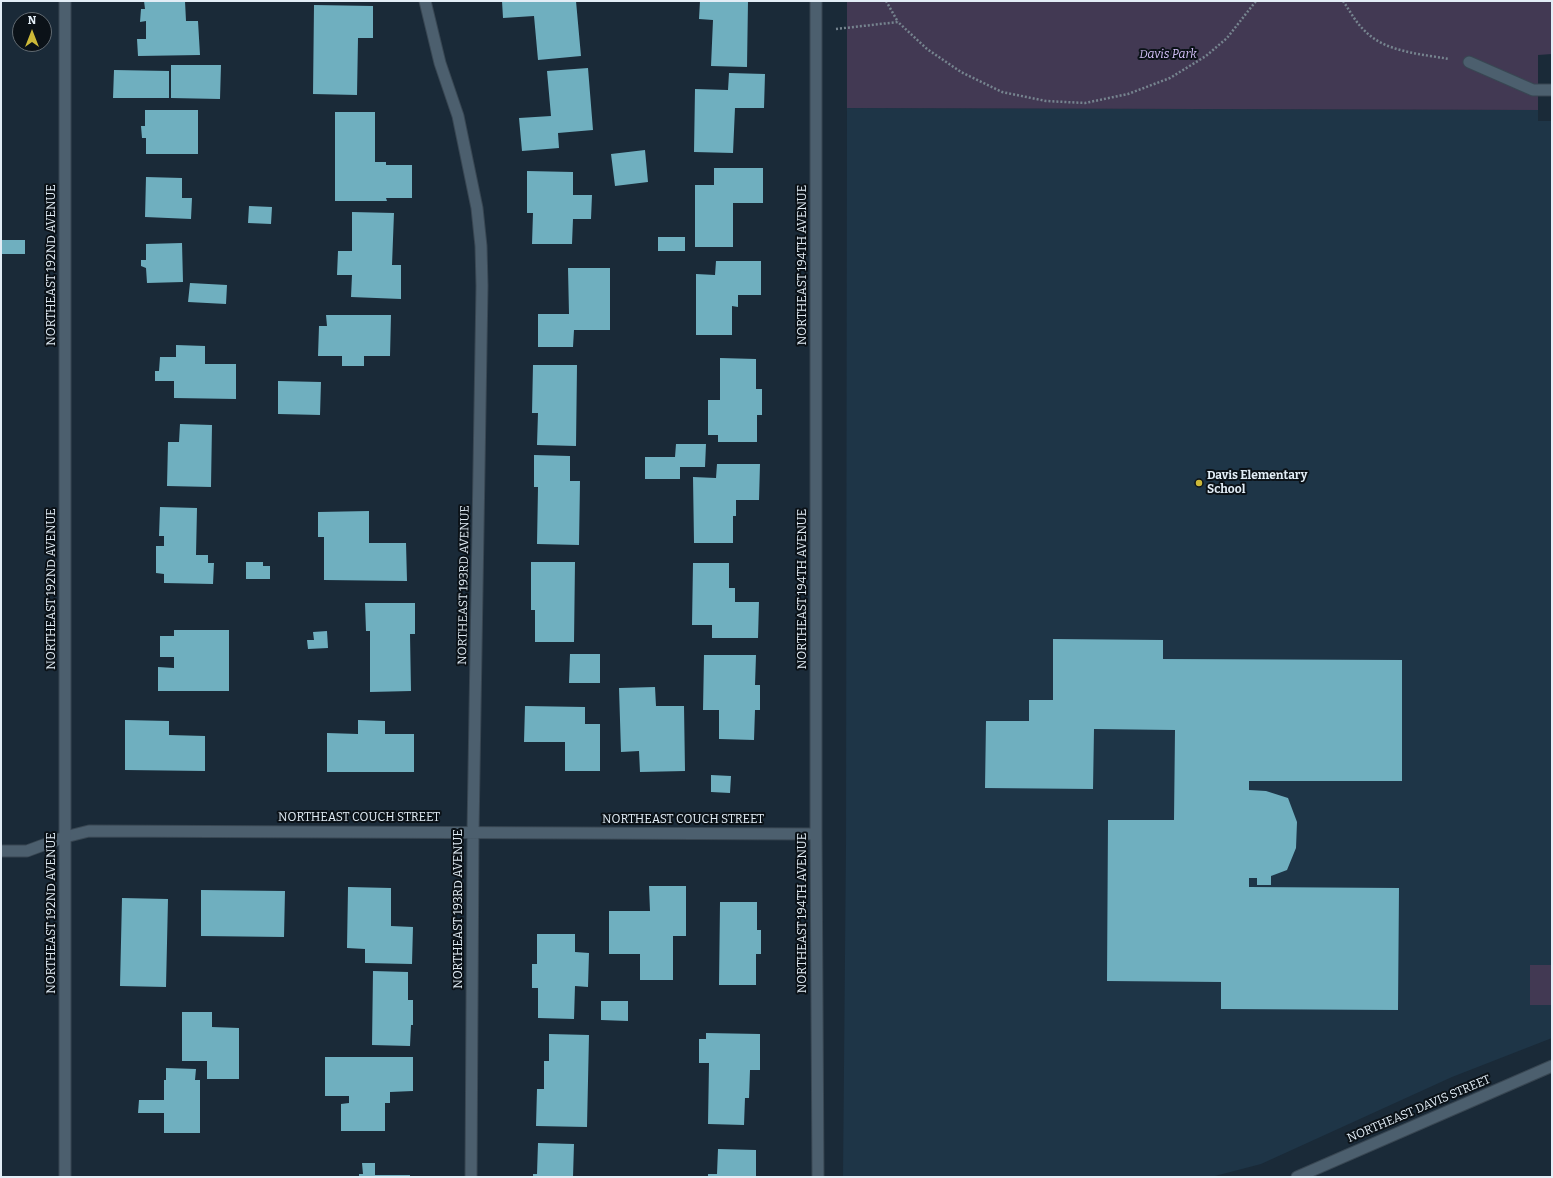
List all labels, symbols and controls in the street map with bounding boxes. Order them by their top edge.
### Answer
north arrow [12,12,52,52]
text: N [28,14,36,27]
park label: Davis Park [1139,48,1197,62]
street label: NORTHEAST 192ND AVENUE [45,184,59,346]
street label: NORTHEAST 194TH AVENUE [796,185,810,345]
place label: Davis Elementary School [1207,469,1307,497]
marker: Davis Elementary School [1194,478,1204,488]
street label: NORTHEAST 193RD AVENUE [455,505,473,665]
street label: NORTHEAST 192ND AVENUE [45,508,59,670]
street label: NORTHEAST 194TH AVENUE [796,509,810,669]
street label: NORTHEAST COUCH STREET [278,811,440,825]
street label: NORTHEAST COUCH STREET [602,813,764,827]
street label: NORTHEAST 193RD AVENUE [452,829,466,989]
street label: NORTHEAST 192ND AVENUE [45,832,59,994]
street label: NORTHEAST 194TH AVENUE [796,833,810,993]
street label: NORTHEAST DAVIS STREET [1345,1072,1493,1146]

